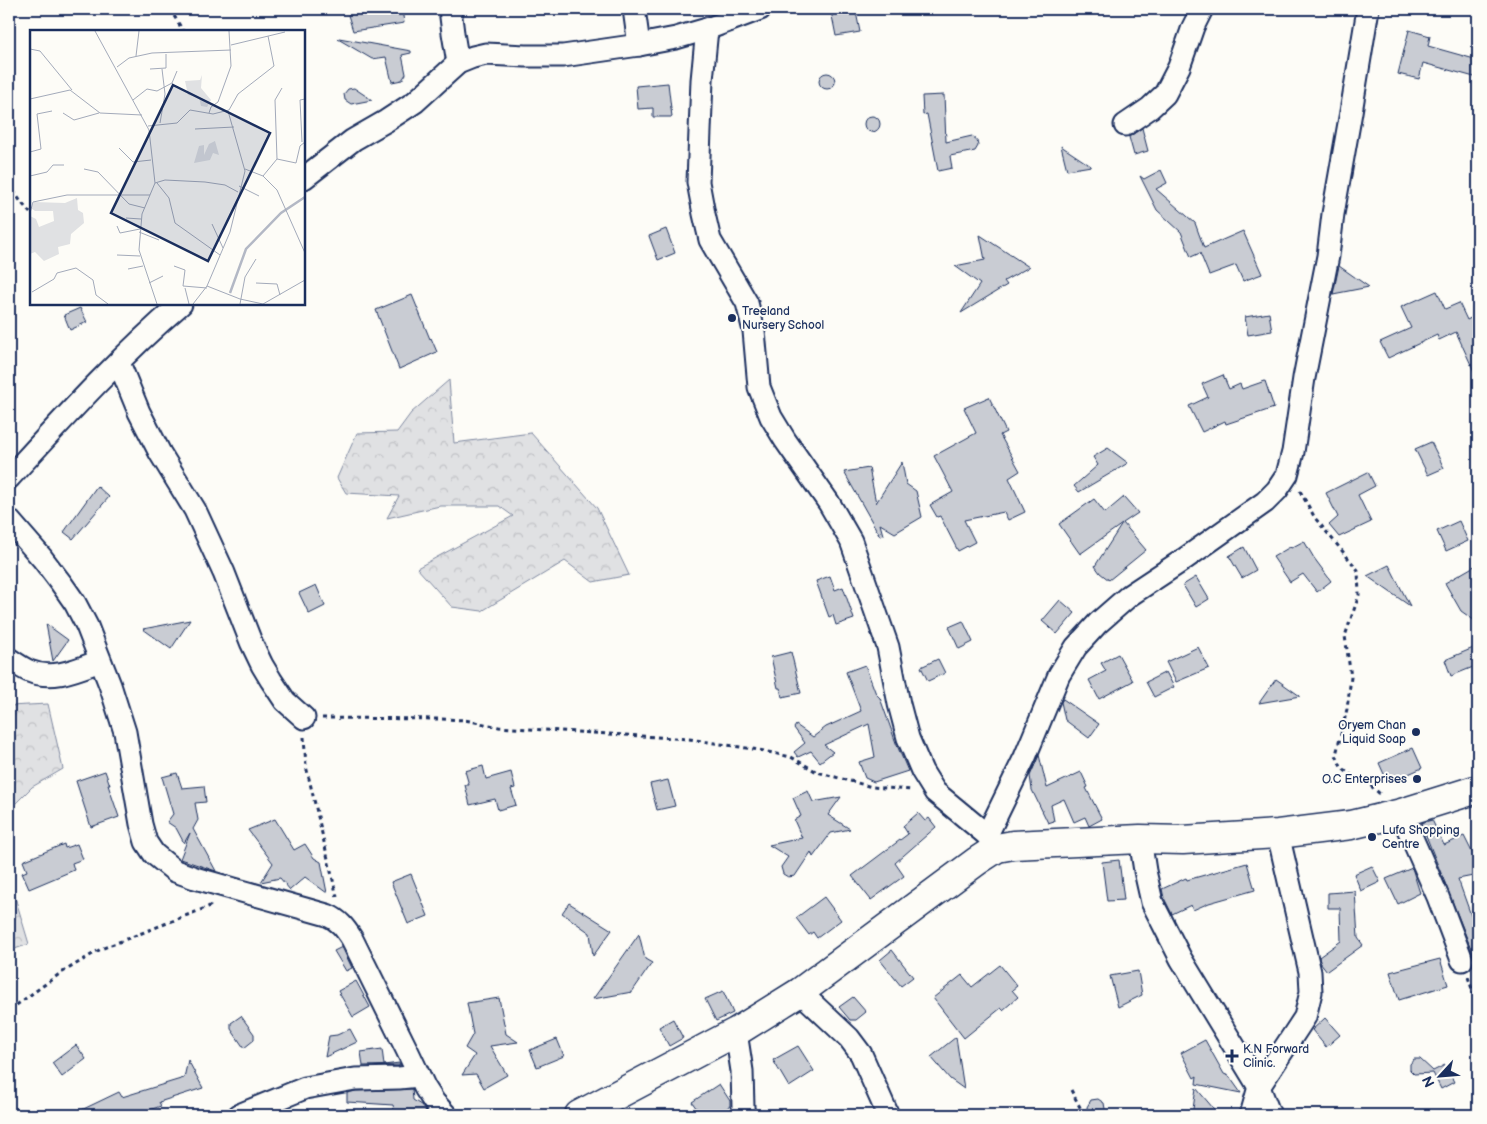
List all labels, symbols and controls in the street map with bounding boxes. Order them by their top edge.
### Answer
inset map [30,30,305,305]
place label: Treeland Nursery School [742,304,824,333]
marker: Treeland Nursery School [726,312,738,324]
place label: Oryem Chan Liquid Soap [1338,718,1406,747]
marker: Oryem Chan Liquid Soap [1410,726,1422,738]
place label: O.C Enterprises [1322,772,1407,787]
marker: O.C Enterprises [1411,773,1423,785]
place label: Lufa Shopping Centre [1382,823,1460,852]
marker: Lufa Shopping Centre [1366,831,1378,843]
place label: K.N Forward Clinic. [1243,1042,1309,1071]
marker: K.N Forward Clinic. [1225,1049,1239,1063]
north arrow [1414,1052,1464,1102]
text: N [1419,1073,1439,1090]

